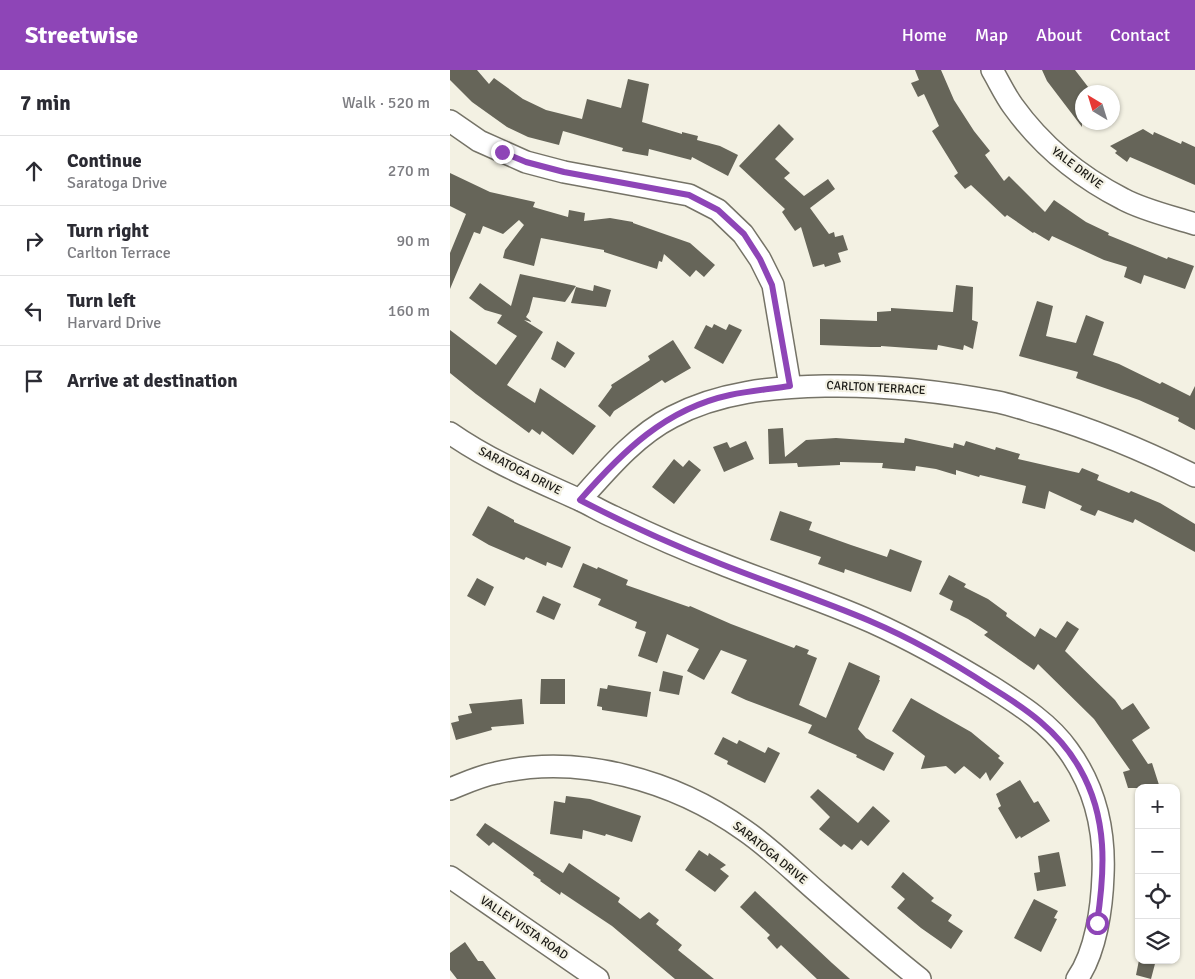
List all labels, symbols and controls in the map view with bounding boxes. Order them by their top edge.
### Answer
text: Streetwise [25,20,138,50]
text: Home [902,24,947,46]
text: Map [975,24,1008,46]
text: About [1036,24,1082,46]
text: Contact [1110,24,1170,46]
north arrow [1075,85,1120,130]
text: 7 min [20,90,71,116]
text: Walk · 520 m [342,93,430,113]
route end [491,141,514,164]
street label: YALE DRIVE [1048,144,1106,192]
text: Continue [67,149,142,173]
icon: ahead [20,157,48,185]
text: 270 m [388,161,430,181]
text: Saratoga Drive [67,173,167,193]
text: Turn right [67,219,149,243]
icon: right [20,227,48,255]
text: 90 m [396,231,430,251]
text: Carlton Terrace [67,243,171,263]
text: Turn left [67,289,136,313]
icon: left [20,297,48,325]
text: 160 m [388,301,430,321]
text: Harvard Drive [67,313,161,333]
icon: arrive [20,367,48,395]
text: Arrive at destination [67,369,238,393]
street label: CARLTON TERRACE [826,378,926,398]
street label: SARATOGA DRIVE [476,444,564,498]
map controls [1135,784,1180,964]
button: + [1135,784,1180,829]
street label: SARATOGA DRIVE [730,818,810,888]
button: − [1135,829,1180,874]
button: locate [1135,874,1180,919]
street label: VALLEY VISTA ROAD [477,893,571,963]
route start [1086,912,1109,935]
button: layers [1135,919,1180,964]

